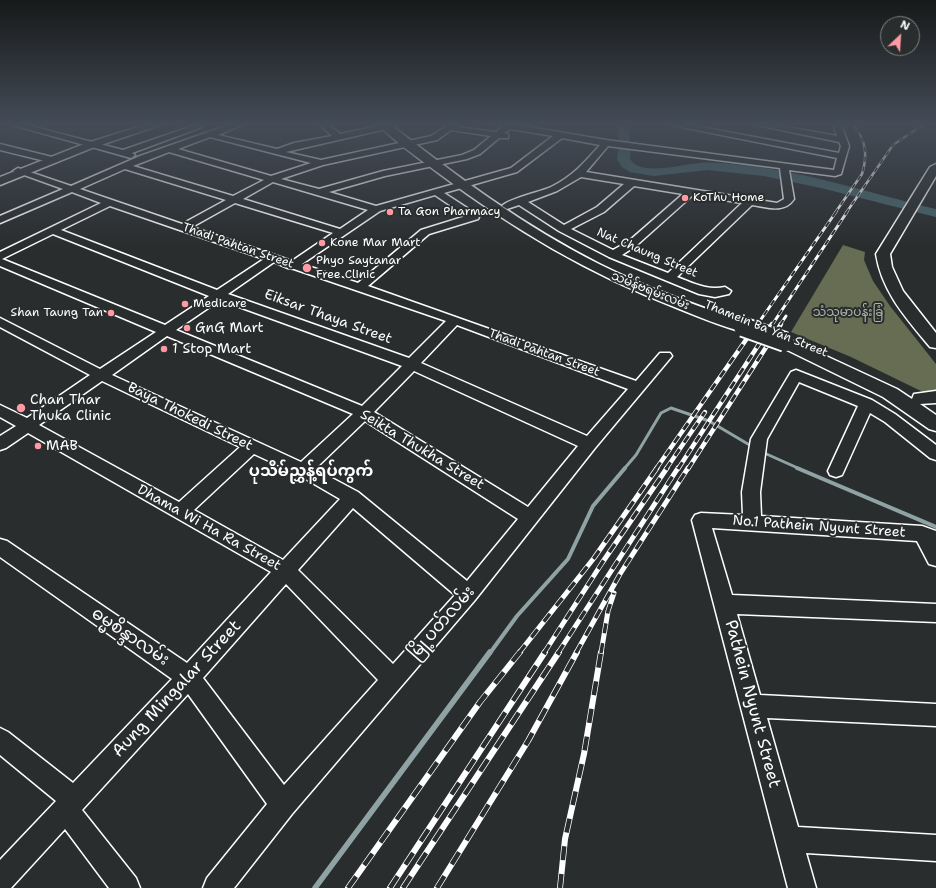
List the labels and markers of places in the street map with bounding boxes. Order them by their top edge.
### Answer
place label: KoThu Home [693,191,764,205]
marker: KoThu Home [680,193,690,203]
place label: Ta Gon Pharmacy [398,205,500,219]
marker: Ta Gon Pharmacy [385,207,395,217]
place label: Kone Mar Mart [330,236,421,250]
marker: Kone Mar Mart [317,238,327,248]
place label: Phyo Saytanar Free Clinic [316,254,401,282]
marker: Phyo Saytanar Free Clinic [301,262,313,274]
place label: Medicare [193,297,247,311]
marker: Medicare [180,299,190,309]
place label: Shan Taung Tan [11,306,103,320]
marker: Shan Taung Tan [106,308,116,318]
place label: GnG Mart [195,320,264,336]
marker: GnG Mart [182,323,192,333]
place label: 1 Stop Mart [172,341,251,357]
marker: 1 Stop Mart [159,344,169,354]
place label: Chan Thar Thuka Clinic [30,392,111,424]
marker: Chan Thar Thuka Clinic [15,402,27,414]
place label: MAB [46,438,78,454]
marker: MAB [33,441,43,451]

